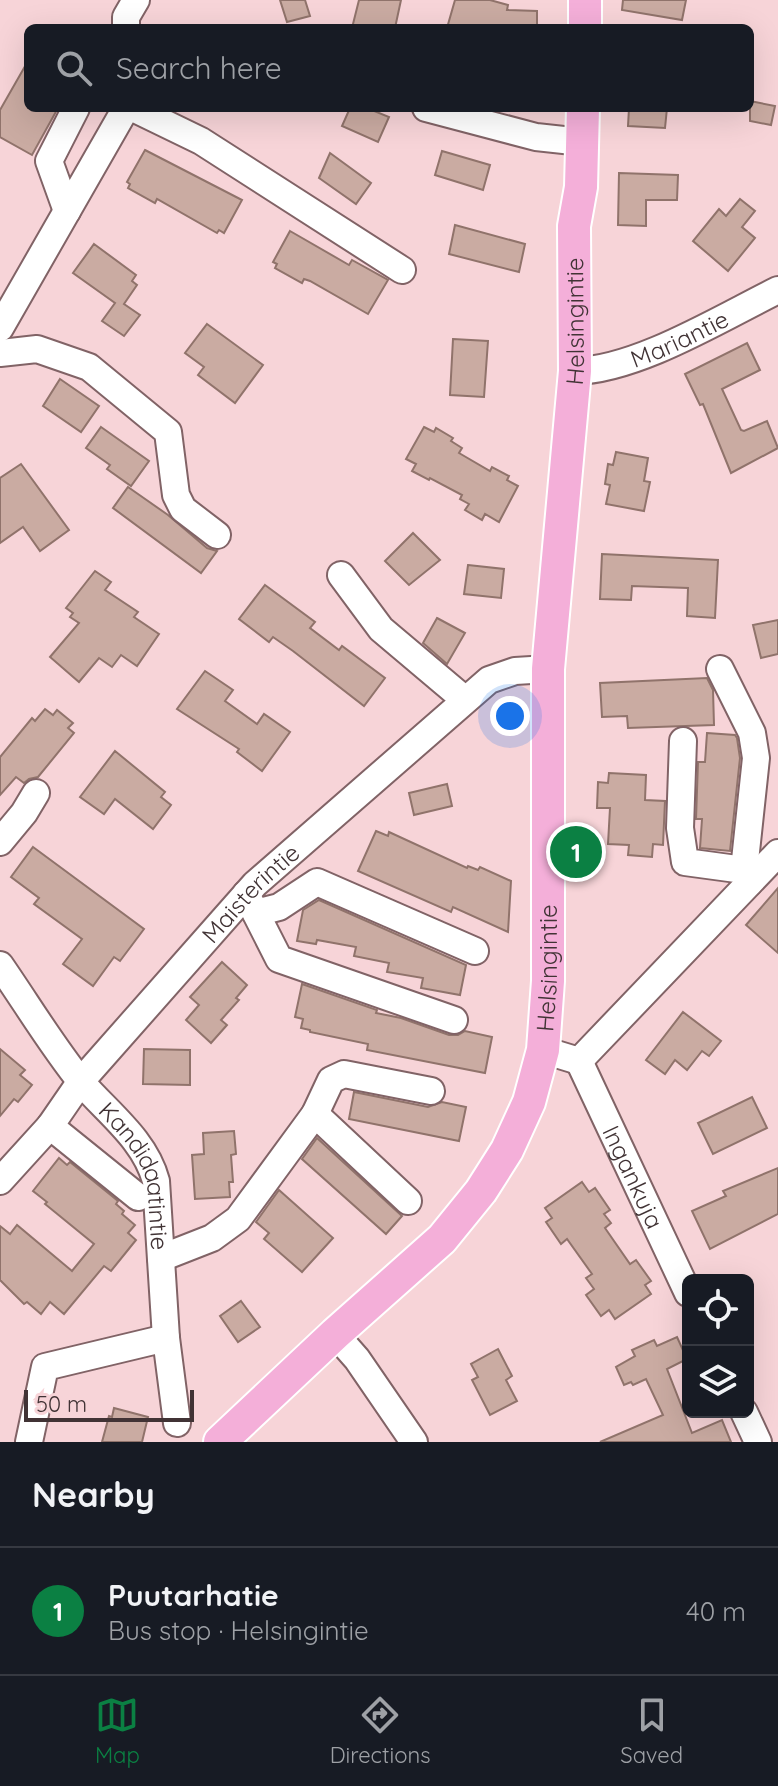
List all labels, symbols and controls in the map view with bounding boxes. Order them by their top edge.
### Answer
search box [24,24,754,112]
icon: search [52,46,96,90]
text: Search here [116,49,282,87]
street label: Helsingintie [559,257,590,386]
street label: Mariantie [626,303,733,374]
your location [490,696,530,736]
pin: 1 [550,822,602,882]
street label: Maisterintie [195,837,306,949]
street label: Helsingintie [529,904,563,1033]
street label: Kandidaatintie [93,1095,175,1251]
street label: Ingankuja [596,1120,671,1233]
map controls [682,1274,754,1418]
button: locate [682,1274,754,1346]
button: layers [682,1346,754,1418]
scale bar [24,1386,194,1422]
text: 50 m [36,1390,87,1418]
text: Nearby [32,1473,155,1516]
text: Puutarhatie [108,1576,279,1614]
text: 1 [53,1595,63,1628]
text: 40 m [686,1595,746,1628]
text: Bus stop · Helsingintie [108,1614,369,1647]
tab: Map [95,1693,140,1769]
tab: Directions [330,1693,430,1769]
tab: Saved [620,1693,683,1769]

